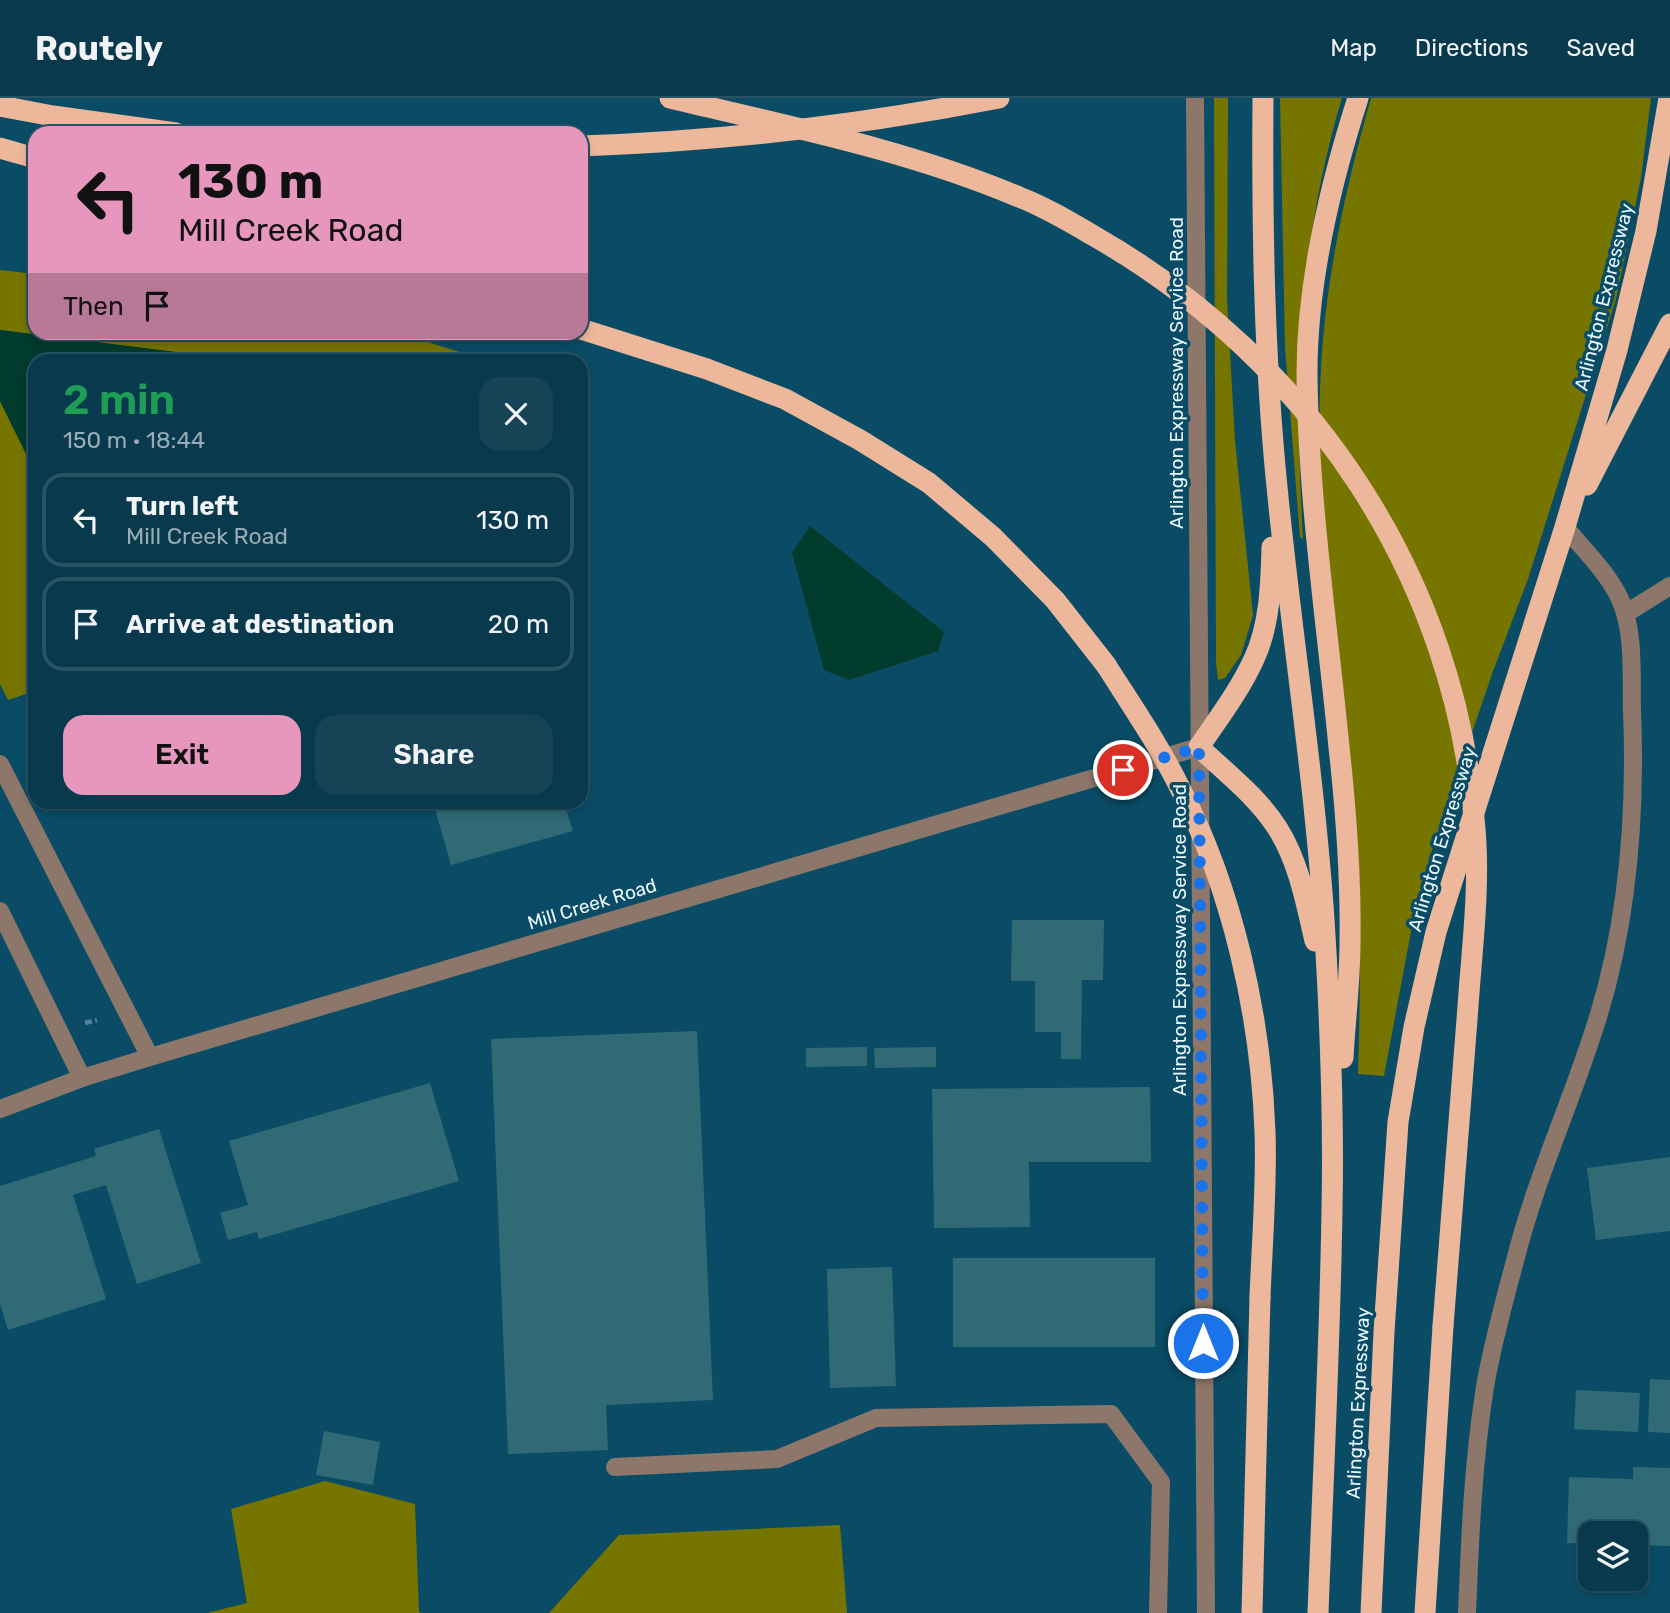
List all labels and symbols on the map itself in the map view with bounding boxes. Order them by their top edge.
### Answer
street label: Arlington Expressway [1570,201,1638,393]
street label: Arlington Expressway Service Road [1165,217,1188,529]
pin [1093,740,1153,800]
street label: Arlington Expressway [1403,744,1481,934]
street label: Arlington Expressway Service Road [1168,784,1191,1096]
street label: Mill Creek Road [525,873,659,935]
position arrow [1166,1306,1240,1380]
street label: Arlington Expressway [1341,1306,1375,1500]

